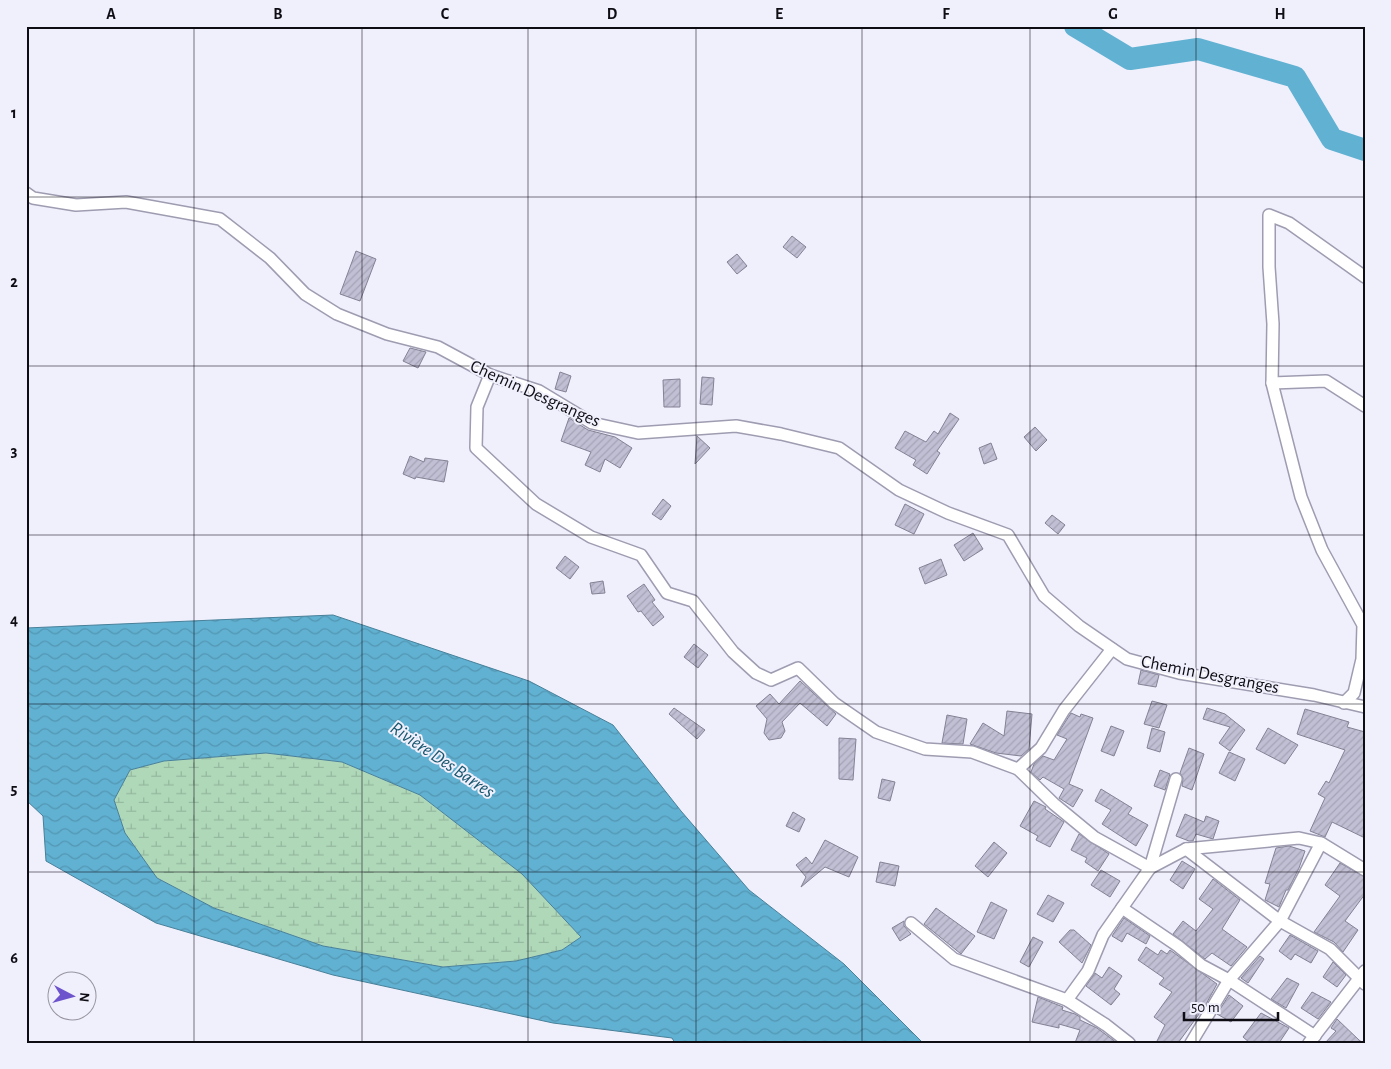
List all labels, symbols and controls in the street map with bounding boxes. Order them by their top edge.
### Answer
text: A [106,6,116,22]
text: B [273,6,283,22]
text: C [441,6,450,22]
text: D [607,6,618,22]
text: E [775,6,783,22]
text: F [942,6,950,22]
text: G [1108,6,1118,22]
text: H [1274,6,1286,22]
text: 1 [11,105,17,121]
text: 2 [10,274,18,290]
street label: Chemin Desgranges [467,357,603,431]
text: 3 [11,443,18,459]
text: 4 [10,612,18,628]
street label: Chemin Desgranges [1139,653,1281,697]
water label: Rivière Des Barres [387,718,497,802]
text: 5 [11,781,18,797]
text: 6 [10,950,18,966]
north arrow [48,972,98,1022]
scale bar [1184,989,1277,1021]
text: N [76,992,91,1003]
text: 50 m [1191,1000,1220,1015]

